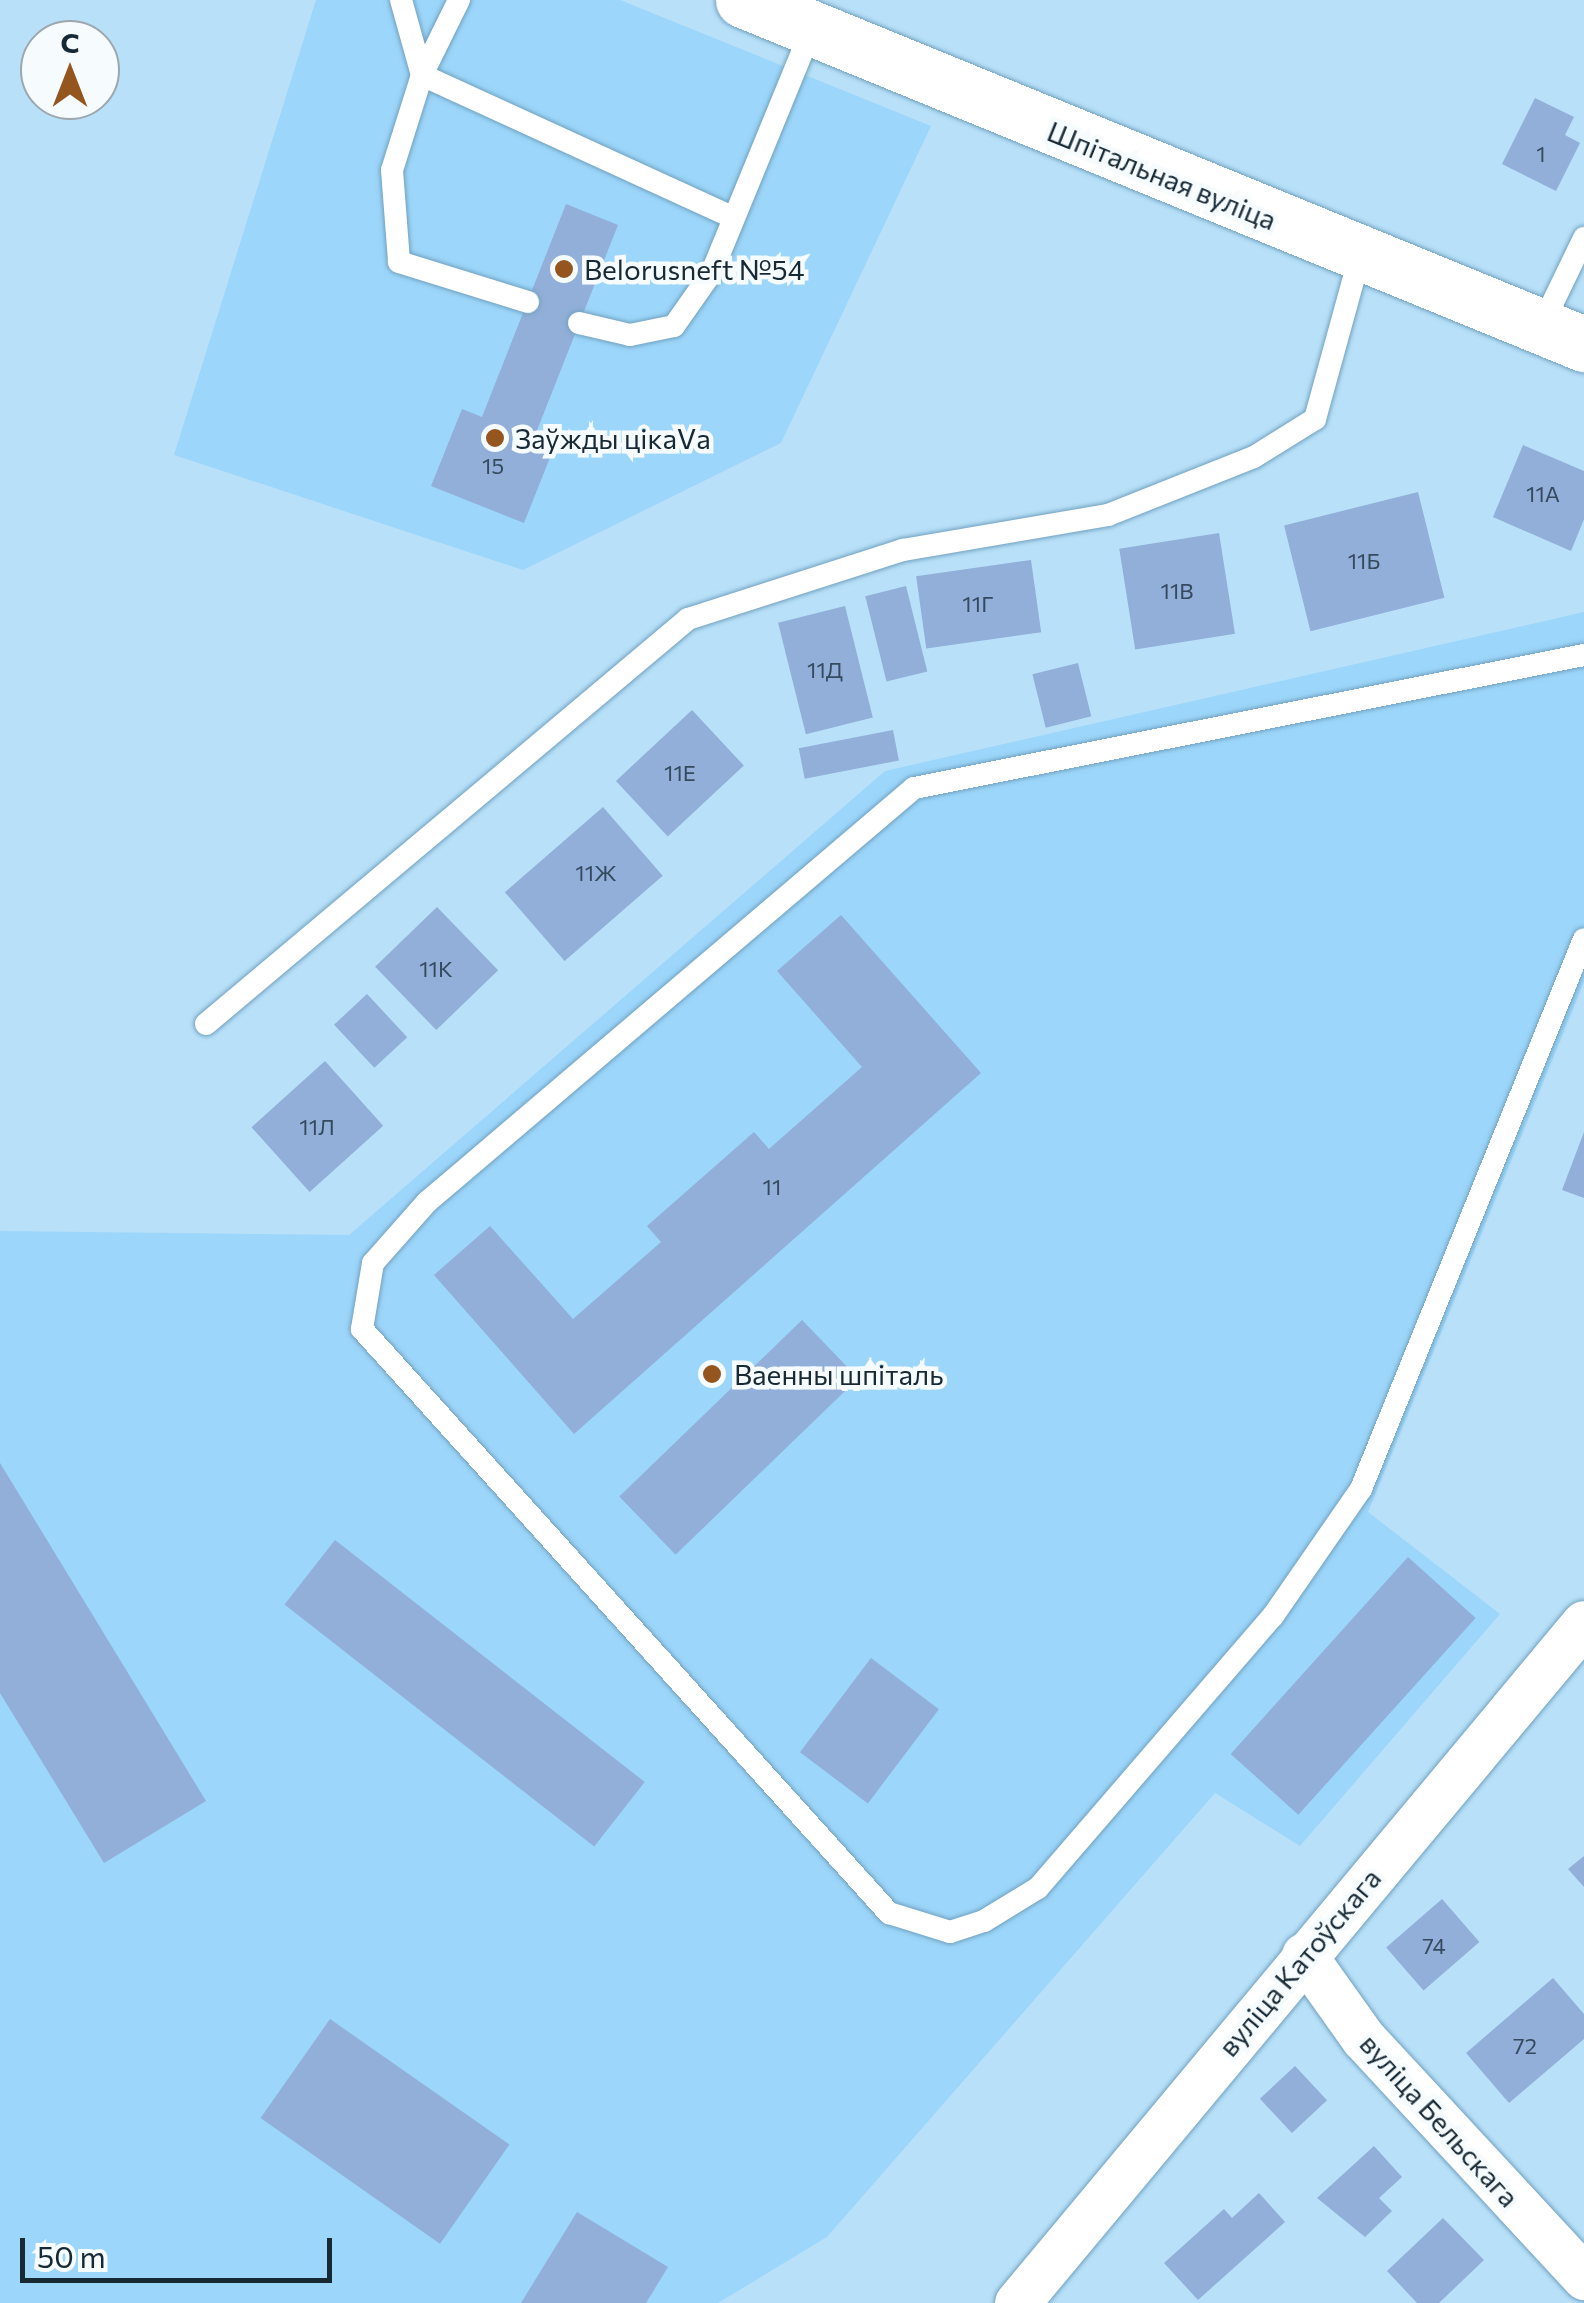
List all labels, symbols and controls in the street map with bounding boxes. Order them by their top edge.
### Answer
north arrow [20,20,120,120]
text: С [60,25,80,59]
street label: Шпітальная вуліца [1043,114,1281,236]
house number: 1 [1536,141,1546,167]
place label: Belorusneft №54 [584,252,804,286]
marker: Belorusneft №54 [553,258,575,280]
place label: Заўжды цікаVа [515,421,711,455]
marker: Заўжды цікаVа [484,427,506,449]
house number: 15 [482,453,504,479]
house number: 11А [1526,481,1560,507]
house number: 11Б [1348,548,1380,574]
house number: 11В [1160,578,1194,604]
house number: 11Г [962,591,994,617]
house number: 11Д [807,657,843,683]
house number: 11Е [664,760,696,786]
house number: 11Ж [575,860,617,886]
house number: 11К [419,956,453,982]
house number: 11Л [299,1114,335,1140]
house number: 11 [763,1174,781,1200]
place label: Ваенны шпіталь [734,1357,944,1391]
marker: Ваенны шпіталь [699,1361,725,1387]
street label: вуліца Катоўскага [1211,1861,1387,2063]
house number: 74 [1422,1933,1446,1959]
street label: вуліца Бельскага [1354,2027,1526,2213]
house number: 72 [1513,2033,1537,2059]
scale bar [25,2218,338,2280]
text: 50 m [37,2237,106,2274]

